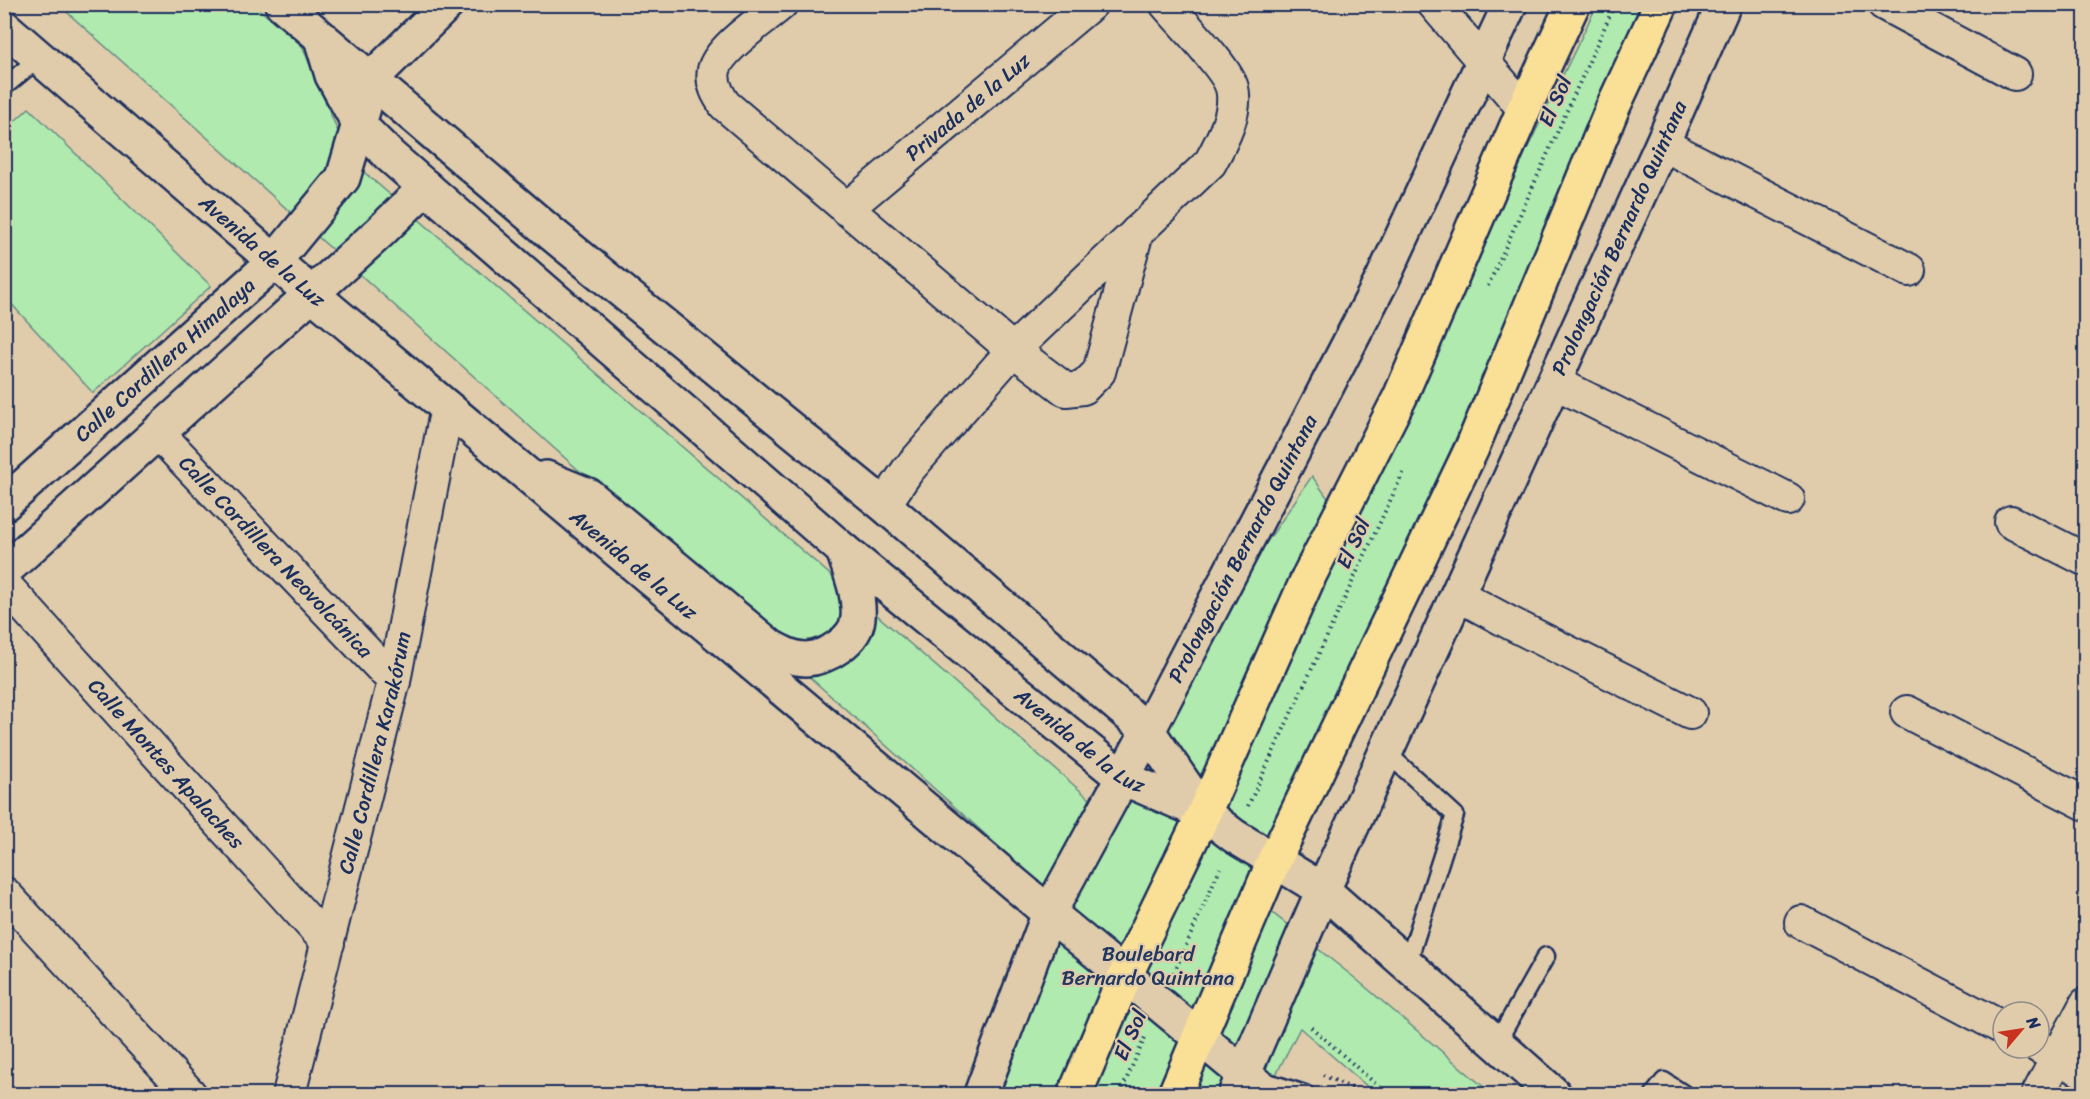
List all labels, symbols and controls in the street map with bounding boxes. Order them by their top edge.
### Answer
street label: Privada de la Luz [896,43,1040,171]
street label: El Sol [1527,68,1584,133]
street label: Prolongación Bernardo Quintana [1540,94,1698,382]
street label: Avenida de la Luz [189,184,335,317]
street label: Calle Cordillera Himalaya [65,267,265,452]
street label: Prolongación Bernardo Quintana [1157,407,1328,690]
street label: Calle Cordillera Neovolcánica [169,446,383,668]
street label: Avenida de la Luz [560,498,707,630]
street label: El Sol [1325,510,1382,575]
street label: Calle Cordillera Karakórum [327,628,422,878]
street label: Calle Montes Apalaches [78,669,254,859]
street label: Avenida de la Luz [1005,677,1151,804]
park label: Boulebard Bernardo Quintana [1062,935,1235,997]
north arrow [1991,1000,2051,1060]
street label: El Sol [1102,1002,1159,1067]
text: N [2018,1010,2049,1036]

